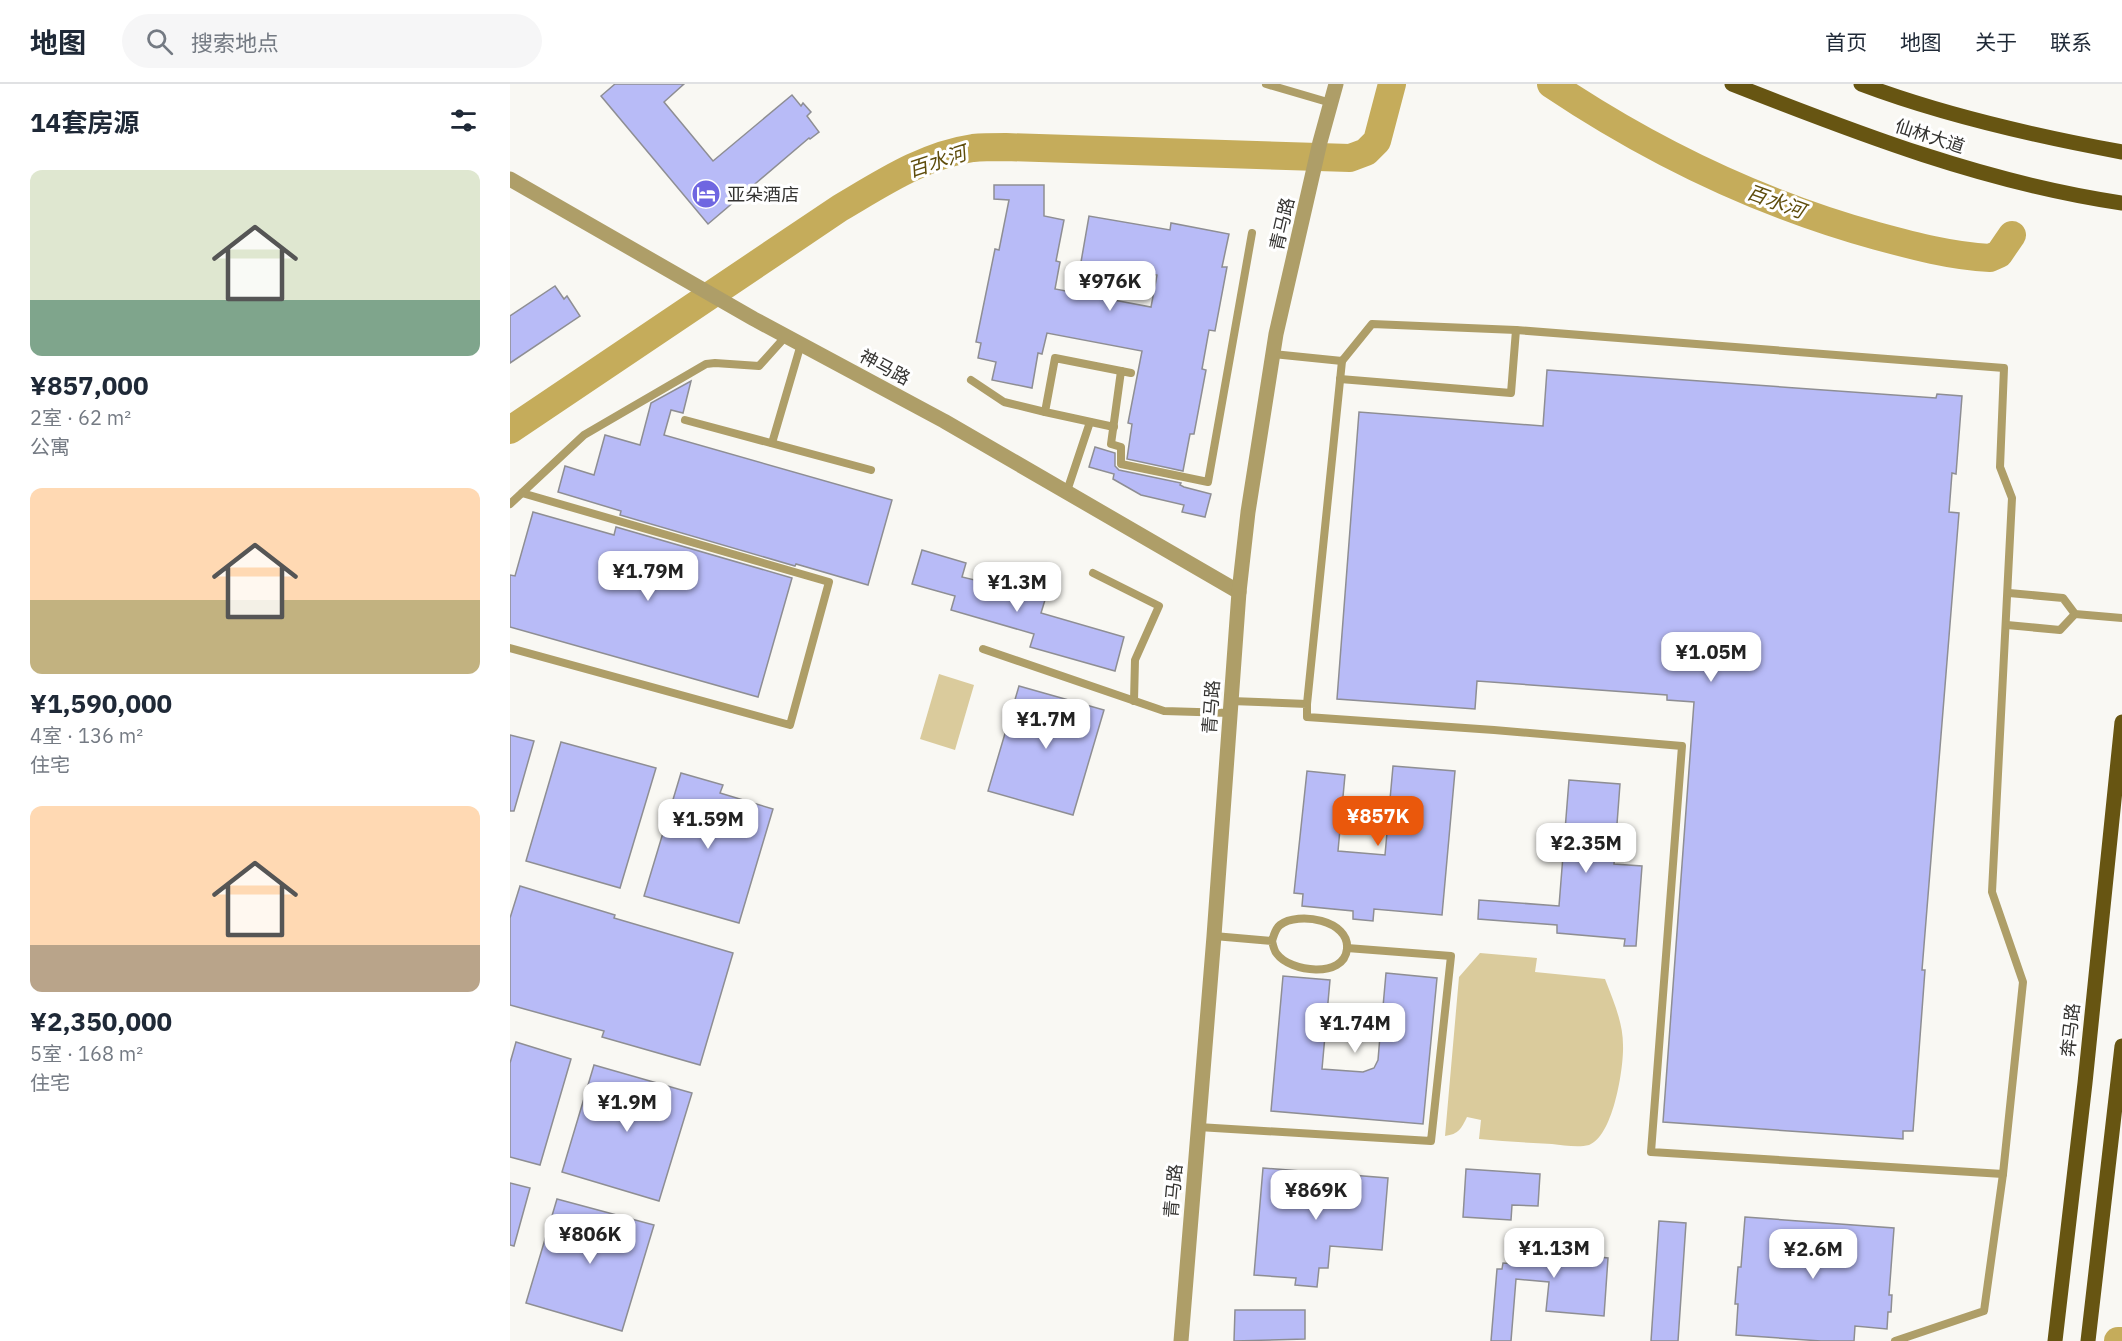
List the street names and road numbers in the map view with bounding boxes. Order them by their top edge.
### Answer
street label: 仙林大道 [1892,114,1968,158]
street label: 青马路 [1265,195,1299,253]
street label: 神马路 [856,344,914,390]
street label: 青马路 [1198,679,1224,735]
street label: 奔马路 [2056,1002,2084,1058]
street label: 青马路 [1159,1163,1187,1219]

